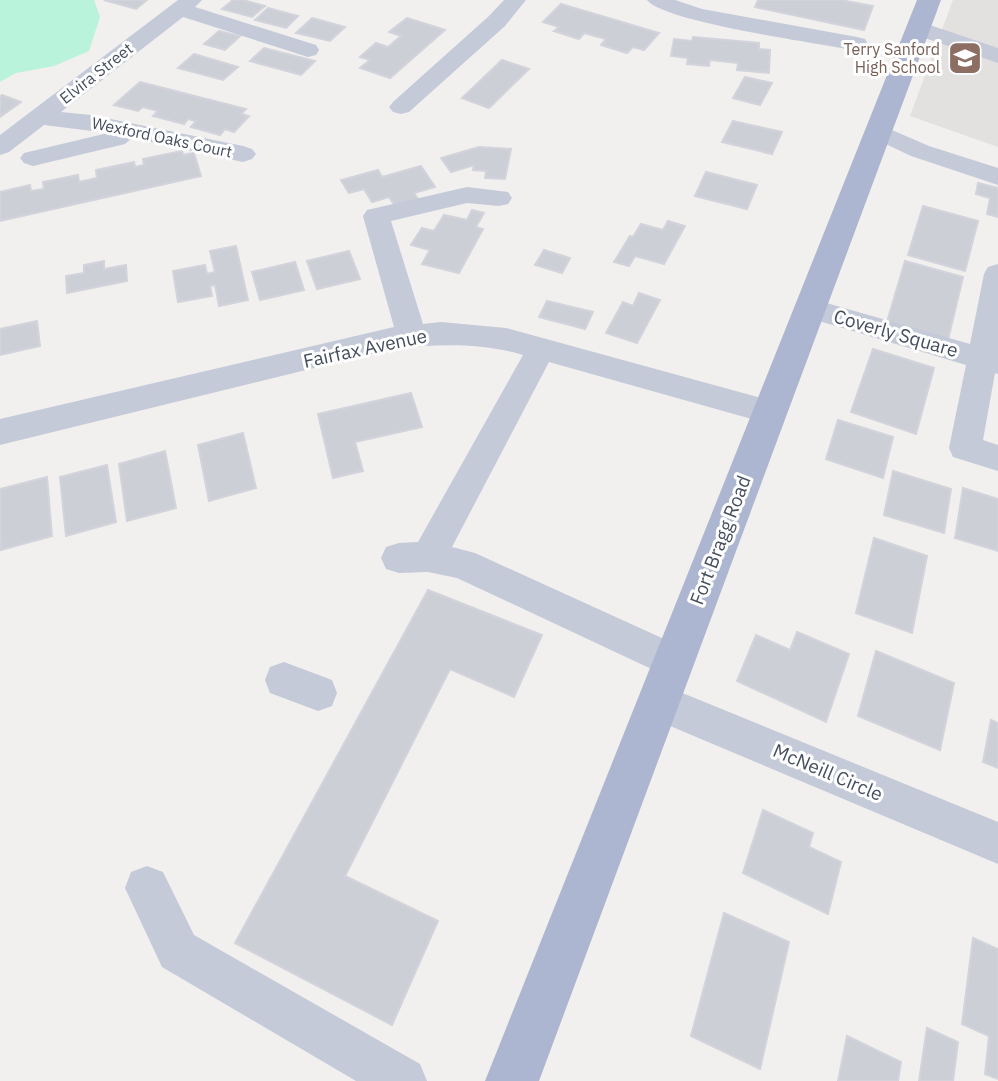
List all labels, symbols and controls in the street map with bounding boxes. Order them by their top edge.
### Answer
street label: Elvira Street [55,38,137,108]
place label: Terry Sanford High School [843,39,940,77]
school or university icon: Terry Sanford High School [946,39,984,77]
street label: Wexford Oaks Court [90,112,234,162]
street label: Coverly Square [831,304,961,362]
street label: Fairfax Avenue [301,323,429,373]
street label: Fort Bragg Road [684,472,756,608]
street label: McNeill Circle [769,738,887,806]

